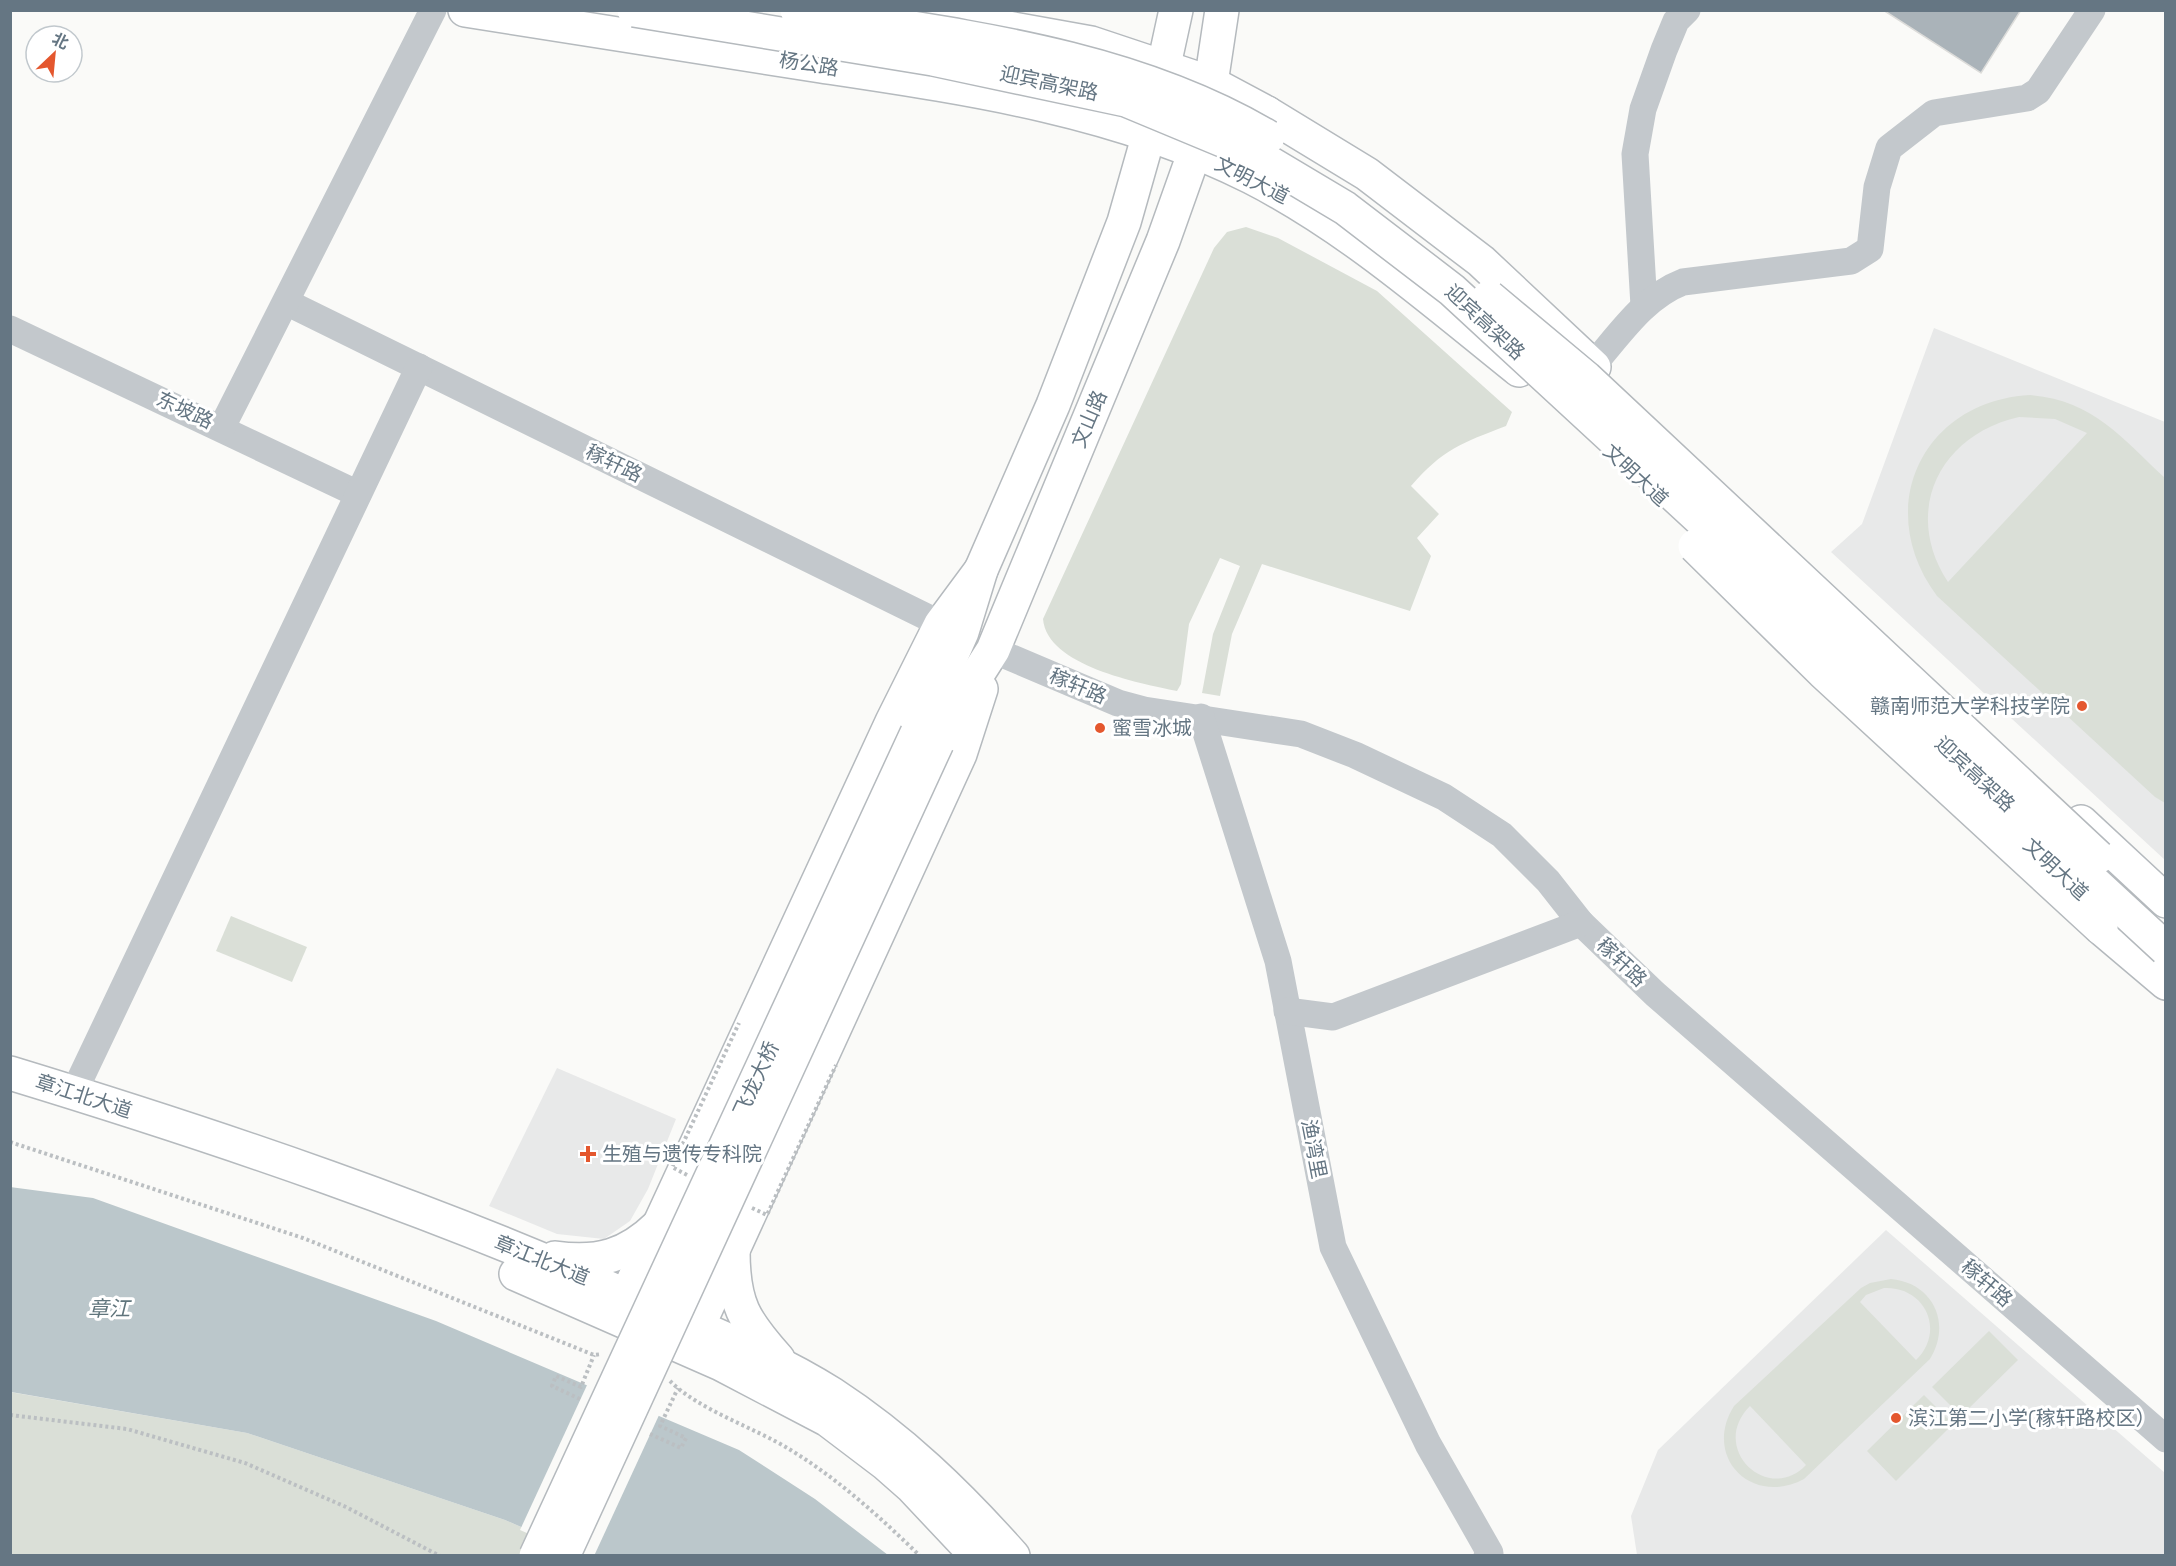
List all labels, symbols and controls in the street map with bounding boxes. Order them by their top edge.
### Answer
north arrow [24,24,84,84]
text: 北 [49,28,72,54]
street label: 杨公路 [777,46,841,82]
street label: 迎宾高架路 [997,60,1101,106]
street label: 文明大道 [1210,150,1294,210]
street label: 迎宾高架路 [1440,278,1530,366]
street label: 东坡路 [152,386,218,434]
street label: 文山路 [1065,386,1113,452]
street label: 稼轩路 [581,438,647,488]
street label: 文明大道 [1598,438,1674,512]
street label: 稼轩路 [1045,662,1111,710]
place label: 赣南师范大学科技学院 [1870,693,2070,719]
marker: 赣南师范大学科技学院 [2075,699,2089,713]
place label: 蜜雪冰城 [1112,715,1192,741]
marker: 蜜雪冰城 [1093,721,1107,735]
street label: 迎宾高架路 [1930,730,2020,818]
street label: 文明大道 [2018,832,2094,906]
street label: 稼轩路 [1591,932,1653,992]
street label: 飞龙大桥 [727,1037,785,1121]
street label: 章江北大道 [32,1068,136,1124]
street label: 渔湾里 [1296,1117,1332,1181]
place label: 生殖与遗传专科院 [602,1141,762,1167]
marker: 生殖与遗传专科院 [579,1145,597,1163]
street label: 章江北大道 [491,1229,593,1291]
street label: 稼轩路 [1956,1254,2018,1312]
water label: 章江 [88,1295,132,1322]
place label: 滨江第二小学(稼轩路校区） [1908,1405,2156,1431]
marker: 滨江第二小学(稼轩路校区） [1889,1411,1903,1425]

